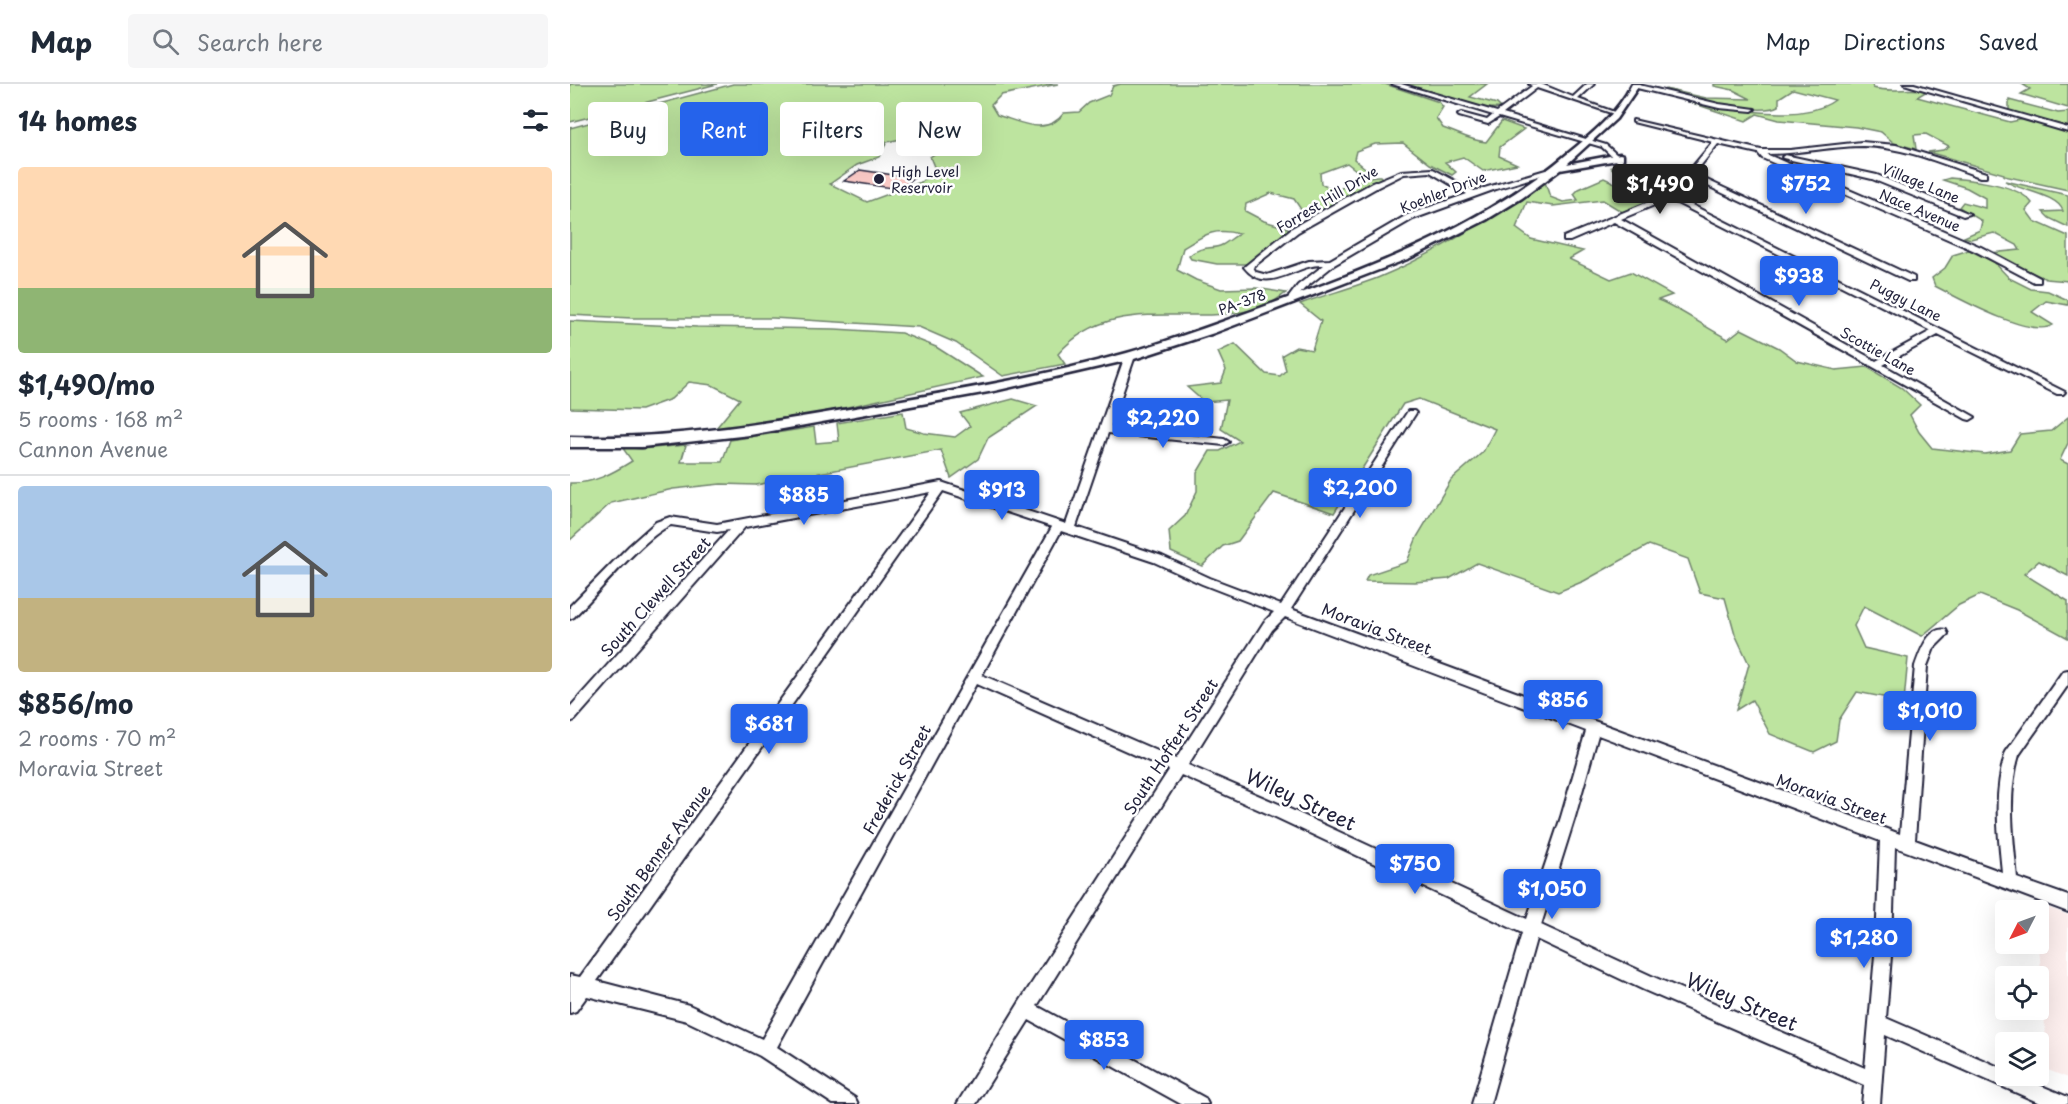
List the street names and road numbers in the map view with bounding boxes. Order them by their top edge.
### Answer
street label: Village Lane [1879,158,1963,208]
street label: Forrest Hill Drive [1272,160,1382,238]
street label: Koehler Drive [1397,166,1489,218]
street label: Nace Avenue [1876,184,1964,237]
street label: Puggy Lane [1867,274,1945,326]
street label: PA-378 [1215,284,1269,320]
street label: Scottie Lane [1836,322,1920,380]
street label: South Clewell Street [594,530,716,661]
street label: Moravia Street [1319,596,1436,660]
street label: South Hoffert Street [1117,673,1223,819]
street label: Frederick Street [856,719,936,838]
street label: Wiley Street [1241,760,1361,838]
street label: Moravia Street [1773,767,1891,829]
street label: South Benner Avenue [600,779,716,925]
street label: Wiley Street [1681,964,1803,1038]

